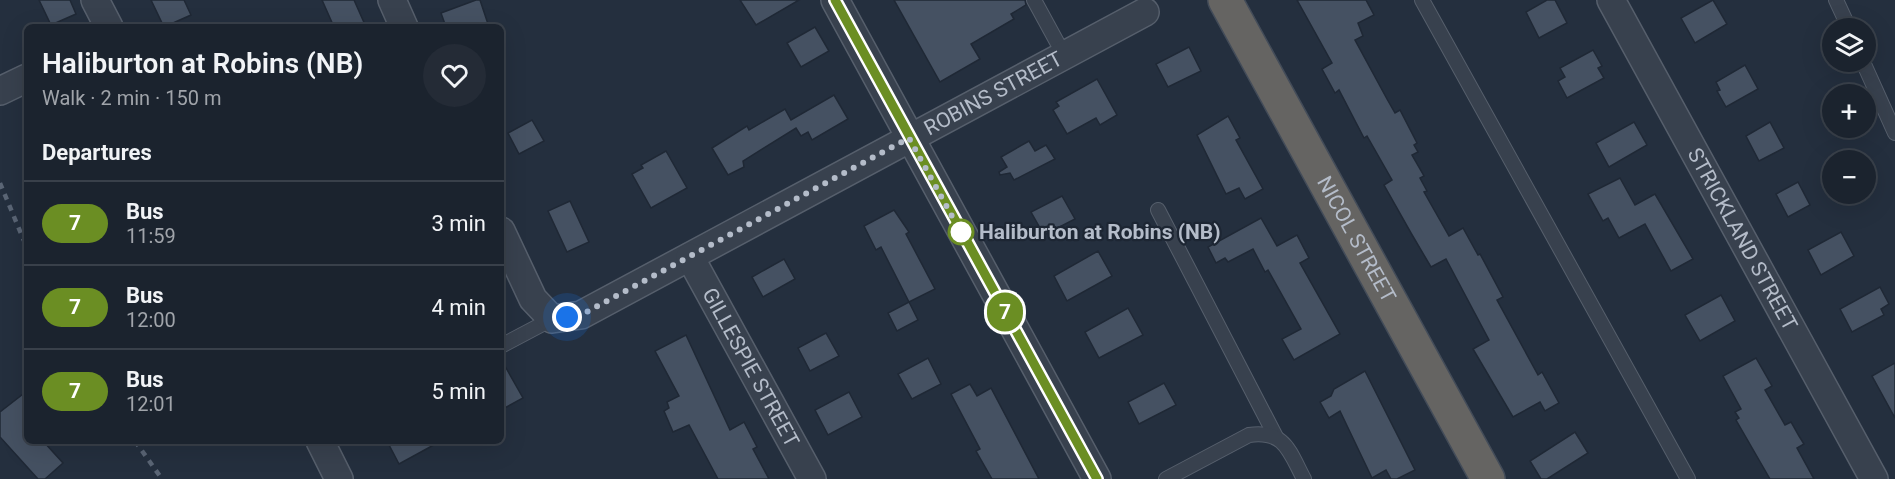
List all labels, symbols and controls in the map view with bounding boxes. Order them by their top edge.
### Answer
map controls [1822,18,1876,204]
button: layers [1822,18,1876,72]
button: heart [423,44,486,107]
street label: ROBINS STREET [920,46,1067,140]
text: Haliburton at Robins (NB) [42,47,363,80]
button: + [1822,84,1876,138]
text: Walk · 2 min · 150 m [42,86,221,110]
text: Departures [42,140,152,165]
street label: STRICKLAND STREET [1683,144,1802,335]
button: − [1822,150,1876,204]
street label: NICOL STREET [1312,172,1401,307]
text: Bus [126,199,164,224]
text: 7 [69,211,81,235]
text: 3 min [431,211,486,236]
marker: Haliburton at Robins (NB) [948,219,974,245]
place label: Haliburton at Robins (NB) [979,220,1221,244]
text: 11:59 [126,224,176,248]
text: Bus [126,283,164,308]
street label: GILLESPIE STREET [697,284,804,452]
line badge: 7 [986,292,1024,332]
text: 7 [69,295,81,319]
text: 4 min [431,295,486,320]
text: 7 [999,300,1011,324]
your location [552,302,582,332]
text: 12:00 [126,308,176,332]
text: Bus [126,367,164,392]
text: 7 [69,379,81,403]
text: 5 min [431,379,486,404]
text: 12:01 [126,392,176,416]

